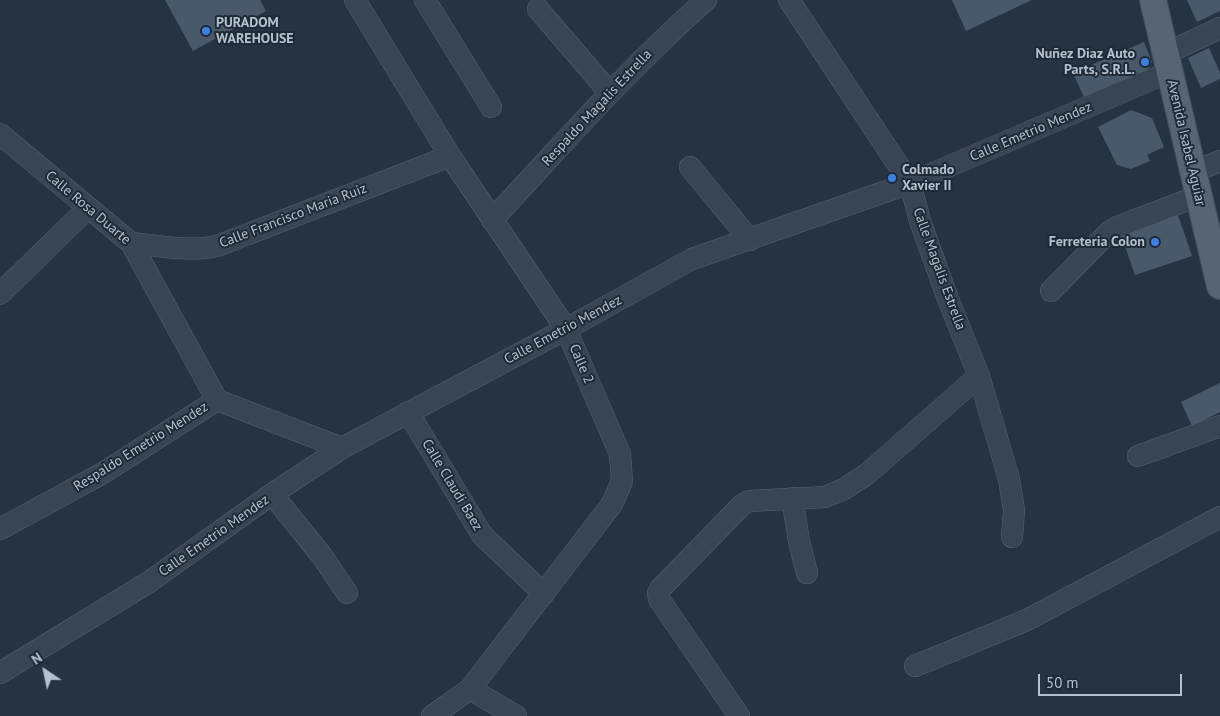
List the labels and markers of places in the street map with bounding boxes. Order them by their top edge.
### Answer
place label: PURADOM WAREHOUSE [216,15,294,48]
marker: PURADOM WAREHOUSE [200,25,212,37]
place label: Nuñez Diaz Auto Parts, S.R.L. [1036,46,1135,78]
marker: Nuñez Diaz Auto Parts, S.R.L. [1139,56,1151,68]
place label: Colmado Xavier II [902,162,954,194]
marker: Colmado Xavier II [886,172,898,184]
place label: Ferreteria Colon [1049,234,1145,250]
marker: Ferreteria Colon [1149,236,1161,248]

